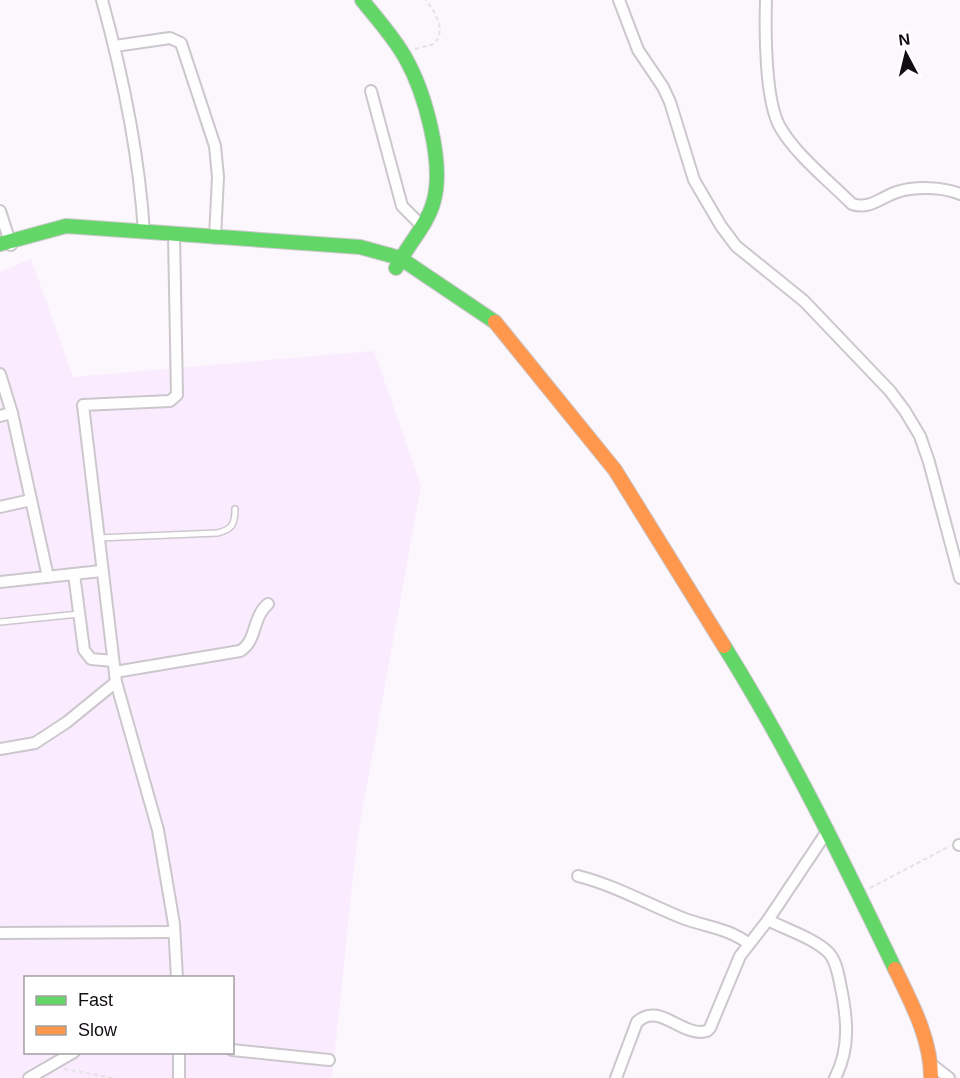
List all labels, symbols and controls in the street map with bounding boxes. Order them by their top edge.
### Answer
north arrow [876,24,936,84]
text: N [897,30,911,49]
legend [24,976,234,1054]
text: Fast [78,990,113,1010]
text: Slow [78,1020,118,1040]

